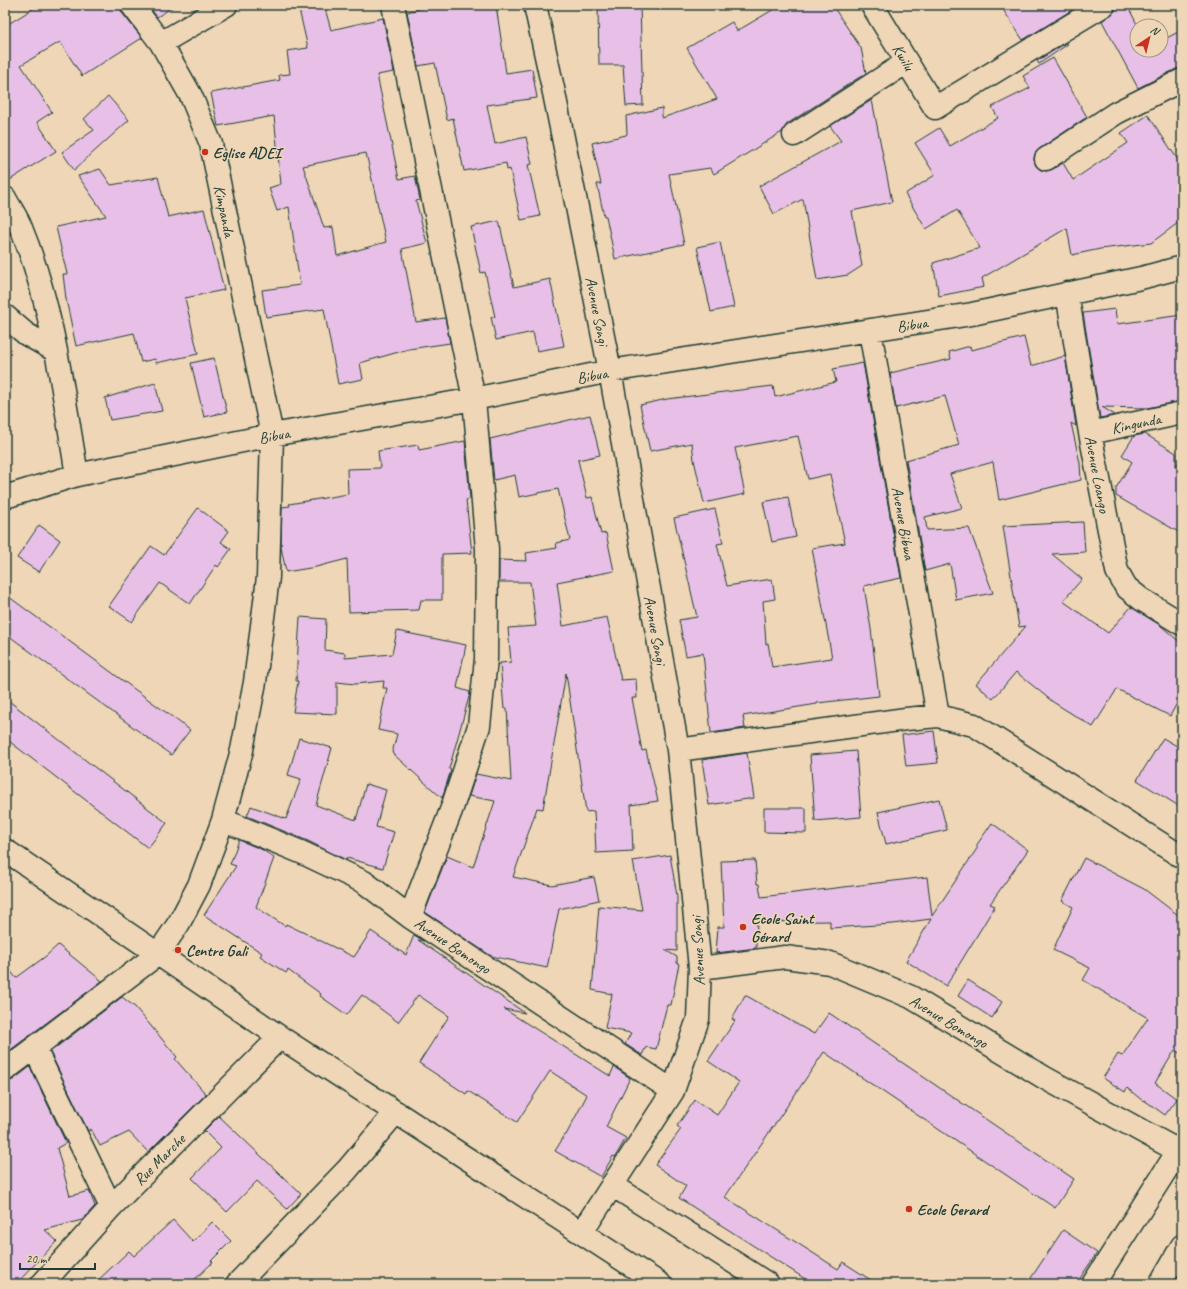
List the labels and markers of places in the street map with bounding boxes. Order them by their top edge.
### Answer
place label: Eglise ADEI [213,143,284,163]
marker: Eglise ADEI [200,147,210,157]
place label: Ecole Saint Gérard [751,909,815,947]
marker: Ecole Saint Gérard [738,922,748,932]
place label: Centre Gali [186,941,249,961]
marker: Centre Gali [173,945,183,955]
place label: Ecole Gerard [917,1200,990,1220]
marker: Ecole Gerard [904,1204,914,1214]

